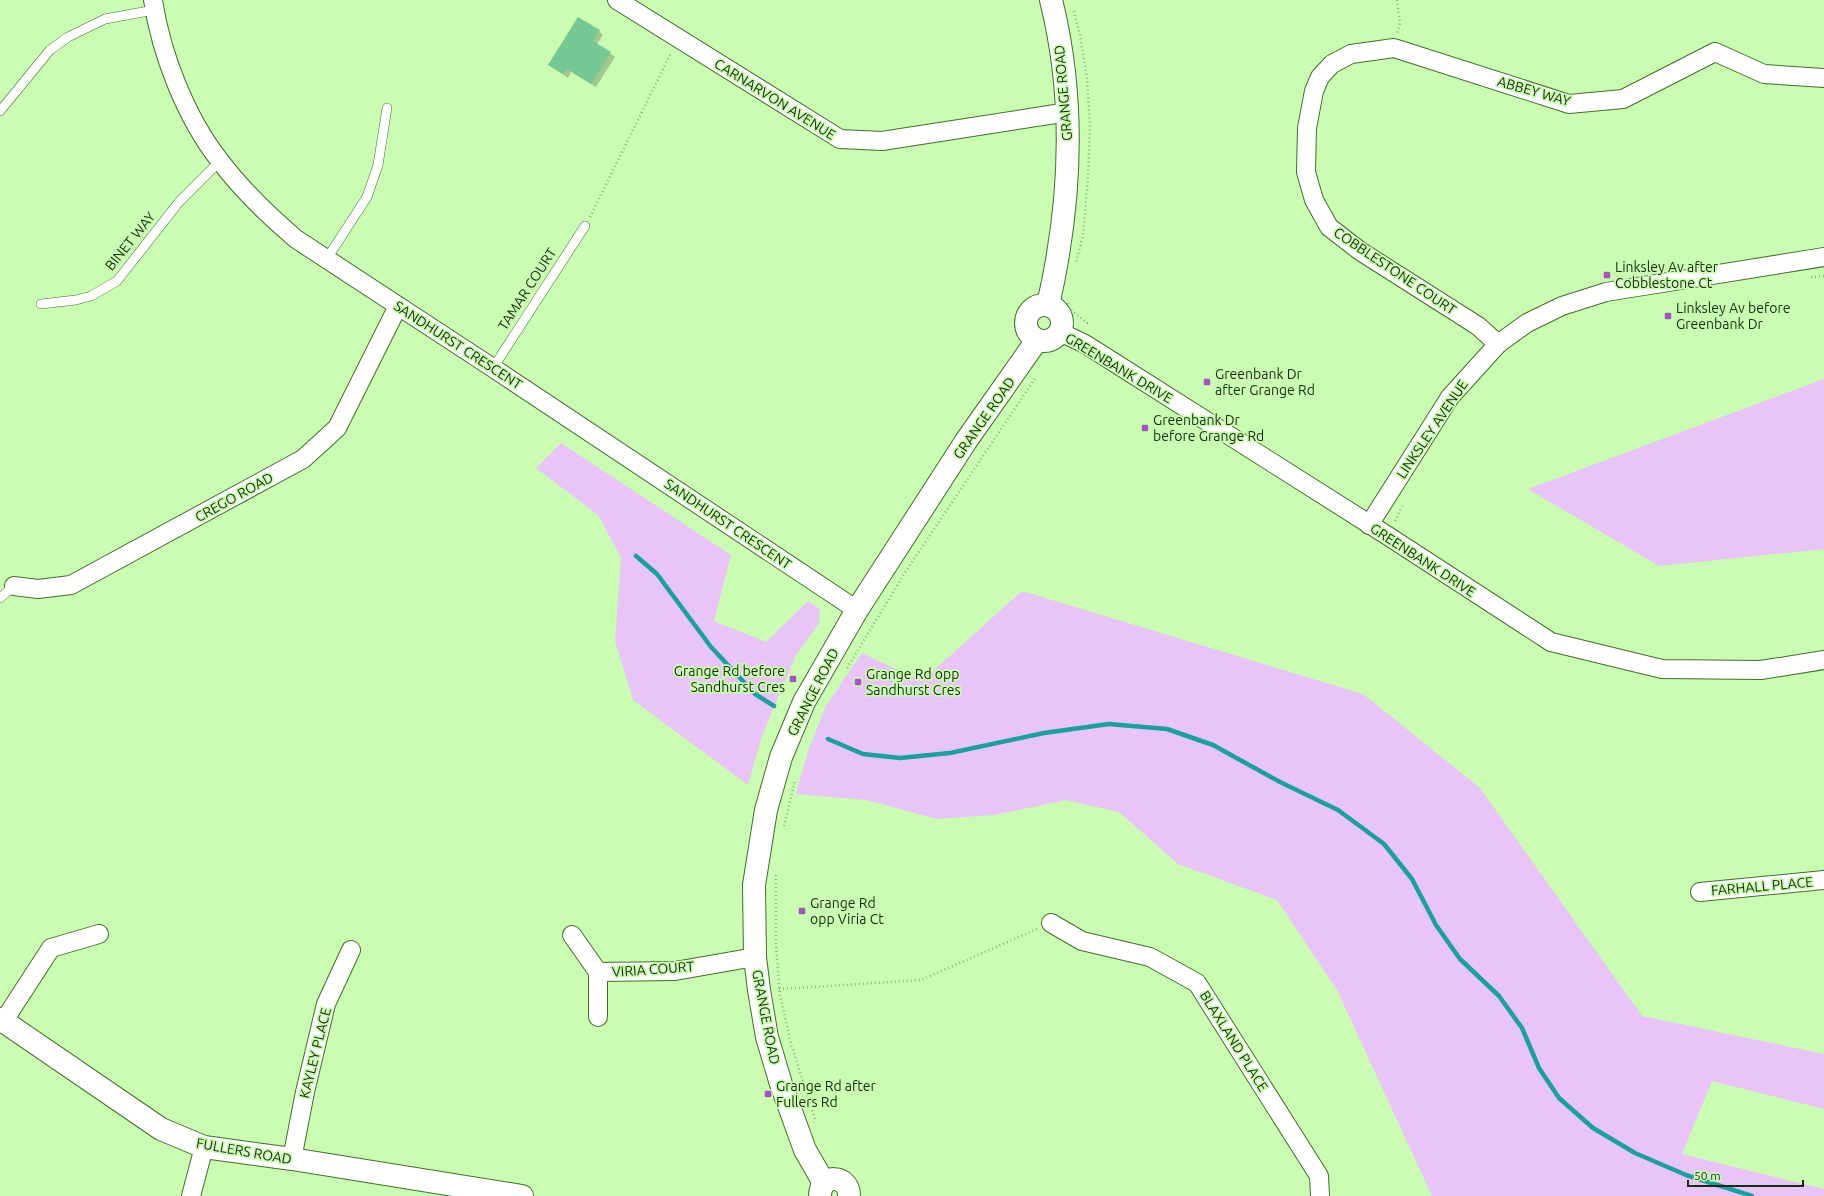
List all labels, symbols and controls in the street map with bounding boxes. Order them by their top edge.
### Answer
street label: GRANGE ROAD [1051,44,1075,142]
street label: CARNARVON AVENUE [711,55,839,143]
street label: ABBEY WAY [1496,73,1572,109]
street label: BINET WAY [102,209,158,273]
street label: COBBLESTONE COURT [1331,224,1459,318]
street label: TAMAR COURT [495,245,560,333]
place label: Linksley Av after Cobblestone Ct [1615,259,1719,291]
marker: Linksley Av after Cobblestone Ct [1602,270,1612,280]
street label: SANDHURST CRESCENT [391,298,525,393]
place label: Linksley Av before Greenbank Dr [1676,300,1790,332]
marker: Linksley Av before Greenbank Dr [1663,311,1673,321]
street label: GREENBANK DRIVE [1062,330,1176,406]
place label: Greenbank Dr after Grange Rd [1215,366,1315,398]
street label: GRANGE ROAD [950,374,1018,462]
marker: Greenbank Dr after Grange Rd [1202,377,1212,387]
street label: LINKSLEY AVENUE [1393,377,1471,481]
place label: Greenbank Dr before Grange Rd [1153,412,1264,444]
marker: Greenbank Dr before Grange Rd [1140,423,1150,433]
street label: CREGO ROAD [192,469,276,525]
street label: SANDHURST CRESCENT [662,476,795,573]
street label: GREENBANK DRIVE [1367,520,1479,600]
street label: GRANGE ROAD [784,645,842,739]
place label: Grange Rd before Sandhurst Cres [674,663,785,695]
place label: Grange Rd opp Sandhurst Cres [866,666,961,698]
marker: Grange Rd before Sandhurst Cres [788,674,798,684]
marker: Grange Rd opp Sandhurst Cres [853,677,863,687]
street label: FARHALL PLACE [1710,874,1814,898]
place label: Grange Rd opp Viria Ct [810,895,884,927]
marker: Grange Rd opp Viria Ct [797,906,807,916]
street label: VIRIA COURT [611,958,695,980]
street label: GRANGE ROAD [749,968,783,1066]
street label: BLAXLAND PLACE [1197,988,1271,1094]
street label: KAYLEY PLACE [296,1006,334,1100]
place label: Grange Rd after Fullers Rd [776,1078,877,1110]
marker: Grange Rd after Fullers Rd [763,1089,773,1099]
street label: FULLERS ROAD [195,1135,293,1167]
scale bar [1688,1162,1803,1188]
text: 50 m [1694,1169,1721,1182]

